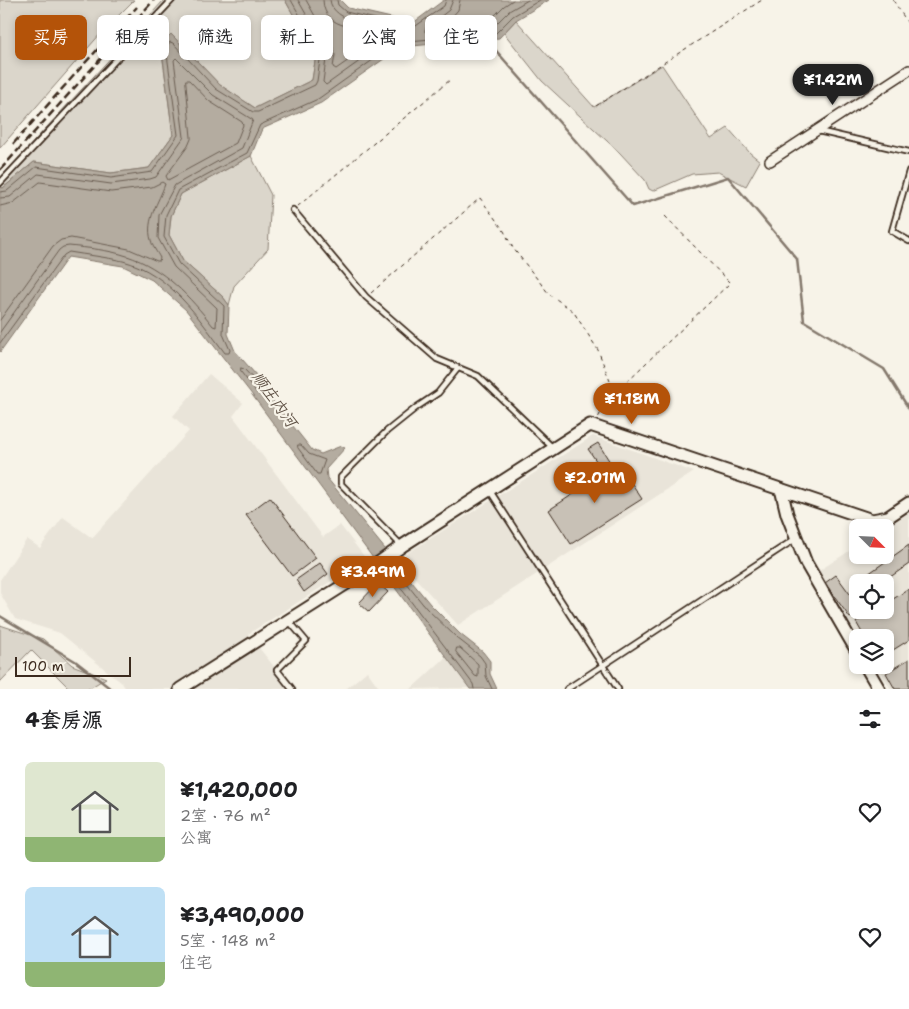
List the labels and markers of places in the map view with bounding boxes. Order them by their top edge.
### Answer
pin: ¥1.42M [792,64,874,106]
pin: ¥1.18M [591,382,673,425]
pin: ¥2.01M [554,462,636,504]
pin: ¥3.49M [332,556,414,598]

